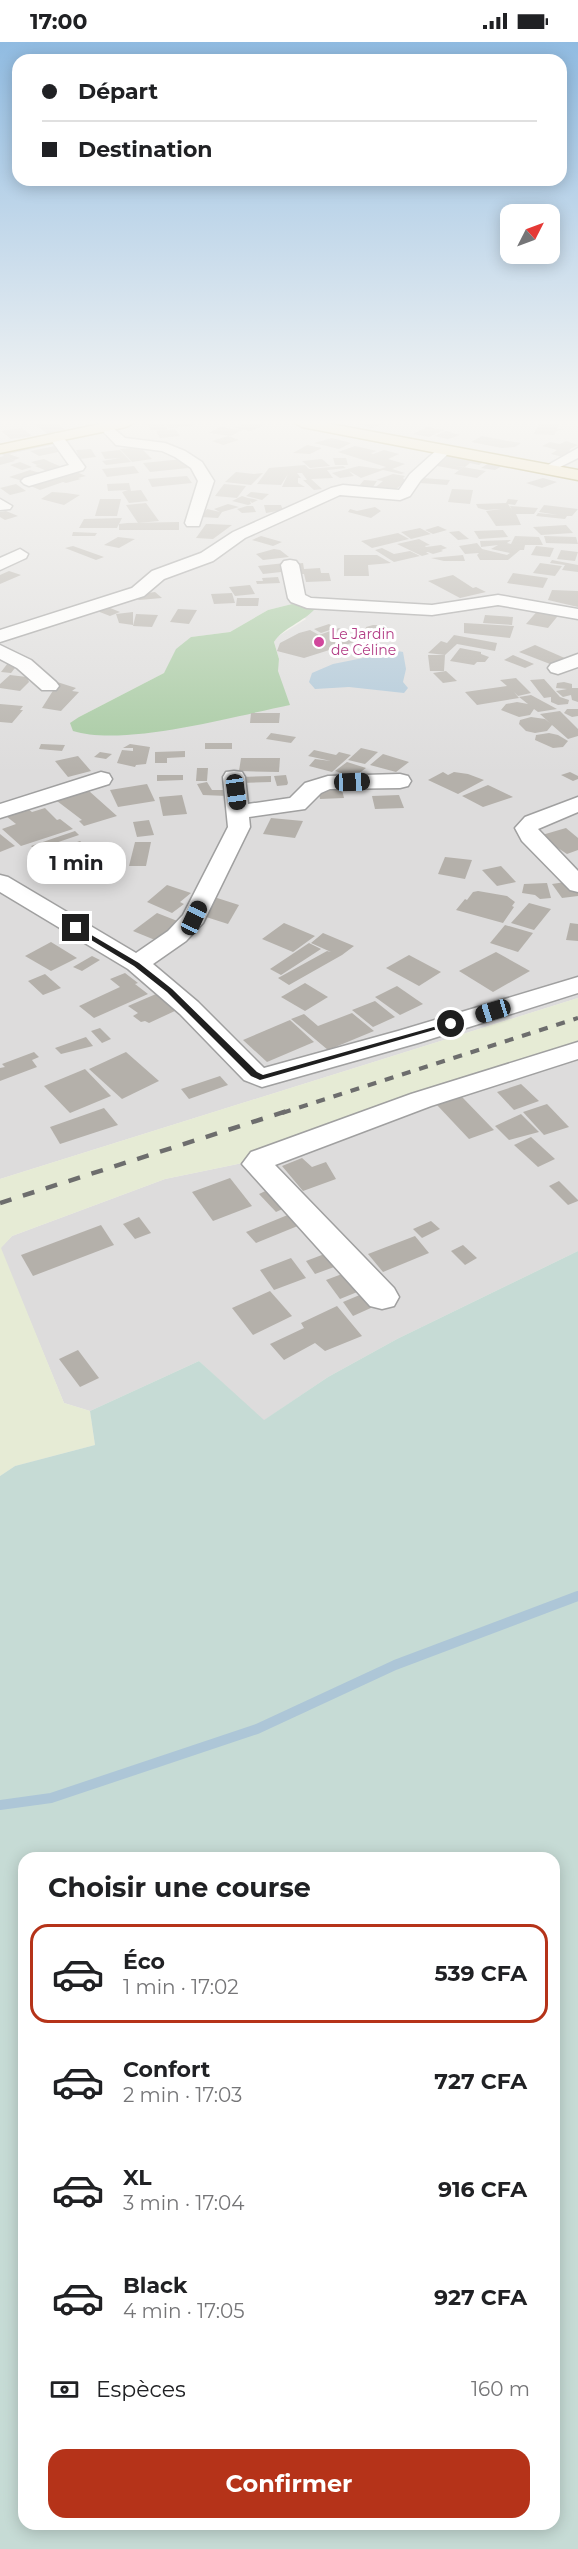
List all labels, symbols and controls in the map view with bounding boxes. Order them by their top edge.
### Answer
text: 17:00 [30,8,87,35]
text: Départ [78,78,158,105]
text: Destination [78,136,213,163]
north arrow [500,204,560,264]
map controls [500,204,560,264]
place label: Le Jardin de Céline [331,625,396,659]
marker: Le Jardin de Céline [312,635,326,649]
car [334,772,370,792]
car [225,773,247,811]
callout: 1 min [26,841,125,883]
text: 1 min [49,851,104,875]
car [178,898,210,938]
route end [62,914,89,941]
car [473,997,513,1025]
route start [437,1010,464,1037]
text: Choisir une course [48,1871,311,1904]
icon: car [51,1947,105,2001]
text: Éco [123,1948,165,1975]
text: 539 CFA [435,1960,527,1987]
text: 1 min · 17:02 [123,1975,239,1999]
icon: car [51,2055,105,2109]
text: Confort [123,2056,210,2083]
text: 727 CFA [434,2068,527,2095]
text: 2 min · 17:03 [123,2083,242,2107]
icon: car [51,2163,105,2217]
text: XL [123,2164,152,2191]
text: 916 CFA [438,2176,527,2203]
text: 3 min · 17:04 [123,2191,244,2215]
icon: car [51,2271,105,2325]
text: Black [123,2272,187,2299]
text: 927 CFA [434,2284,527,2311]
text: 4 min · 17:05 [123,2299,245,2323]
icon: cash [48,2373,81,2406]
text: Espèces [96,2376,186,2403]
text: 160 m [471,2377,530,2401]
button: Confirmer [48,2449,530,2518]

